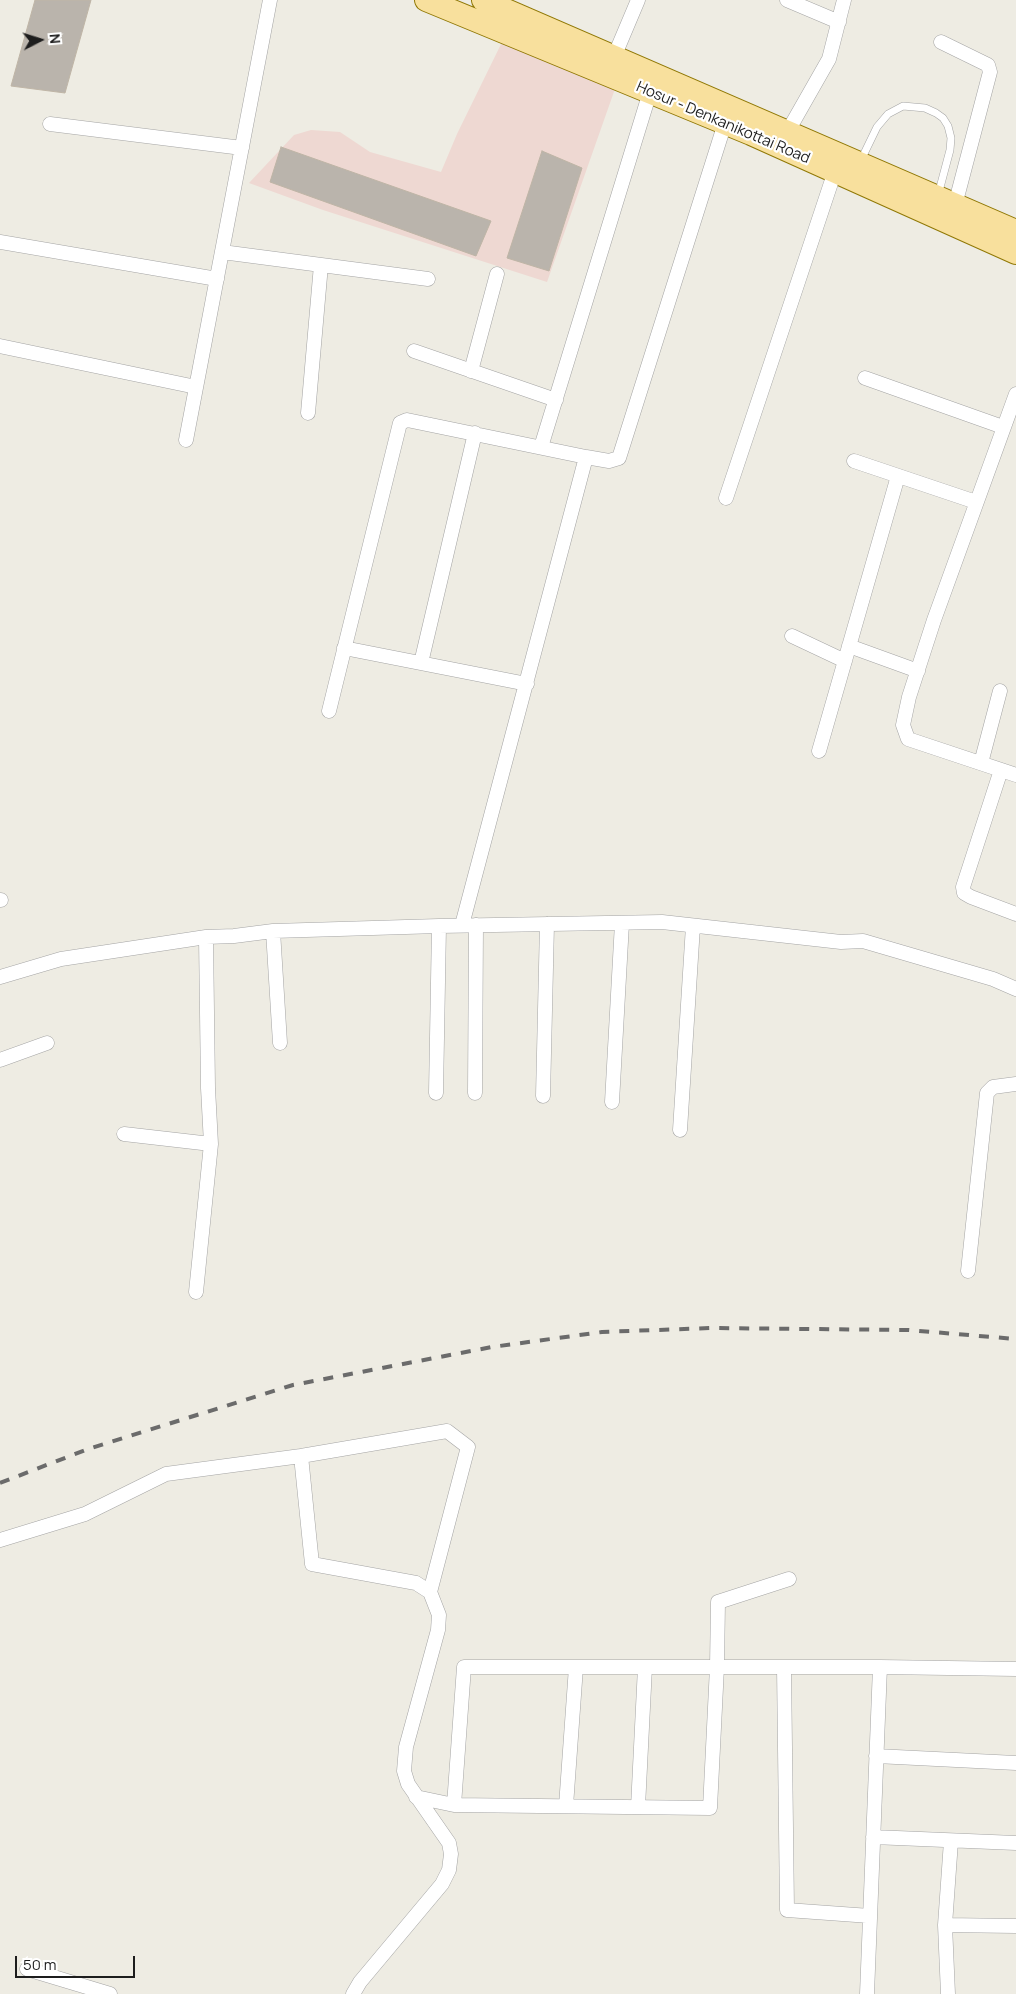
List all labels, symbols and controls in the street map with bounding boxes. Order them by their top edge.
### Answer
north arrow [15,15,65,65]
text: N [46,33,65,44]
street label: Hosur - Denkanikottai Road [633,78,813,168]
scale bar [18,1946,138,1978]
text: 50 m [23,1954,57,1975]

